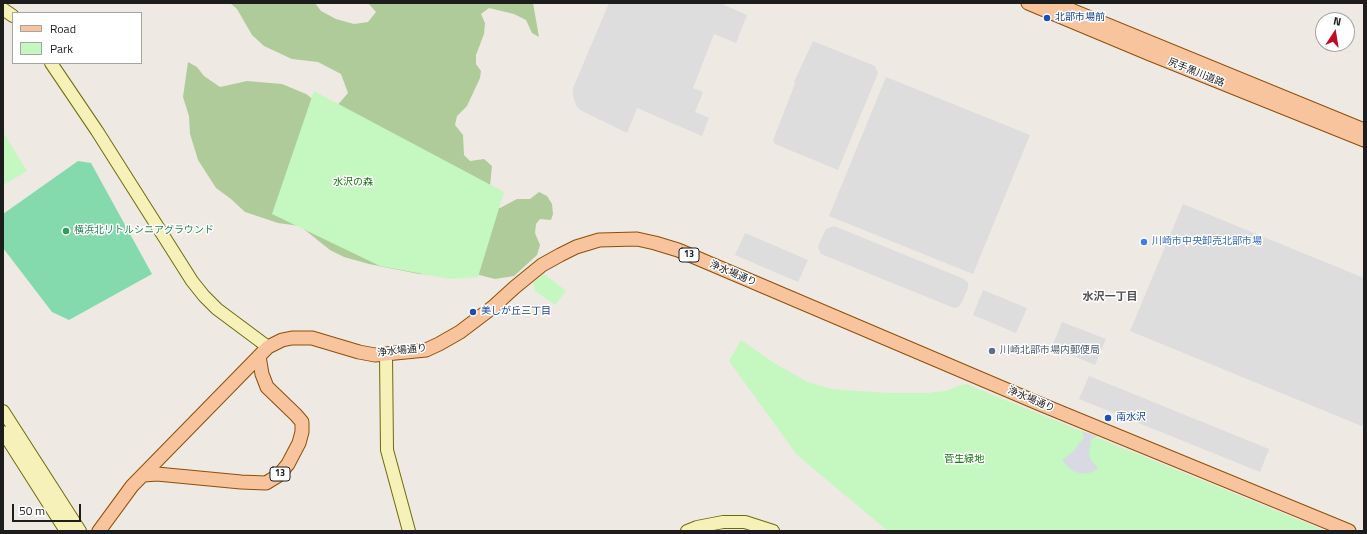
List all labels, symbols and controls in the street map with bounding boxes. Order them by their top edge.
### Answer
legend [12,12,142,64]
place label: 北部市場前 [1055,12,1105,24]
north arrow [1315,12,1355,52]
marker: 北部市場前 [1042,13,1052,23]
text: N [1332,13,1343,30]
text: Road [50,19,76,38]
text: Park [50,39,73,58]
street label: 尻手黒川道路 [1166,56,1226,90]
park label: 水沢の森 [333,177,373,189]
place label: 横浜北リトルシニアグラウンド [74,225,214,237]
marker: 横浜北リトルシニアグラウンド [61,226,71,236]
place label: 川崎市中央卸売北部市場 [1152,236,1262,248]
marker: 川崎市中央卸売北部市場 [1139,237,1149,247]
road number: 13 [679,248,699,262]
street label: 浄水場通り [708,259,758,289]
district label: 水沢一丁目 [1083,290,1137,304]
place label: 美しが丘三丁目 [481,306,551,318]
marker: 美しが丘三丁目 [468,307,478,317]
street label: 浄水場通り [377,342,427,360]
place label: 川崎北部市場内郵便局 [1000,345,1100,357]
marker: 川崎北部市場内郵便局 [987,346,997,356]
street label: 浄水場通り [1006,385,1056,415]
place label: 南水沢 [1116,412,1146,424]
marker: 南水沢 [1103,413,1113,423]
park label: 菅生緑地 [944,454,984,466]
road number: 13 [270,467,290,481]
scale bar [14,496,83,522]
text: 50 m [19,501,45,520]

